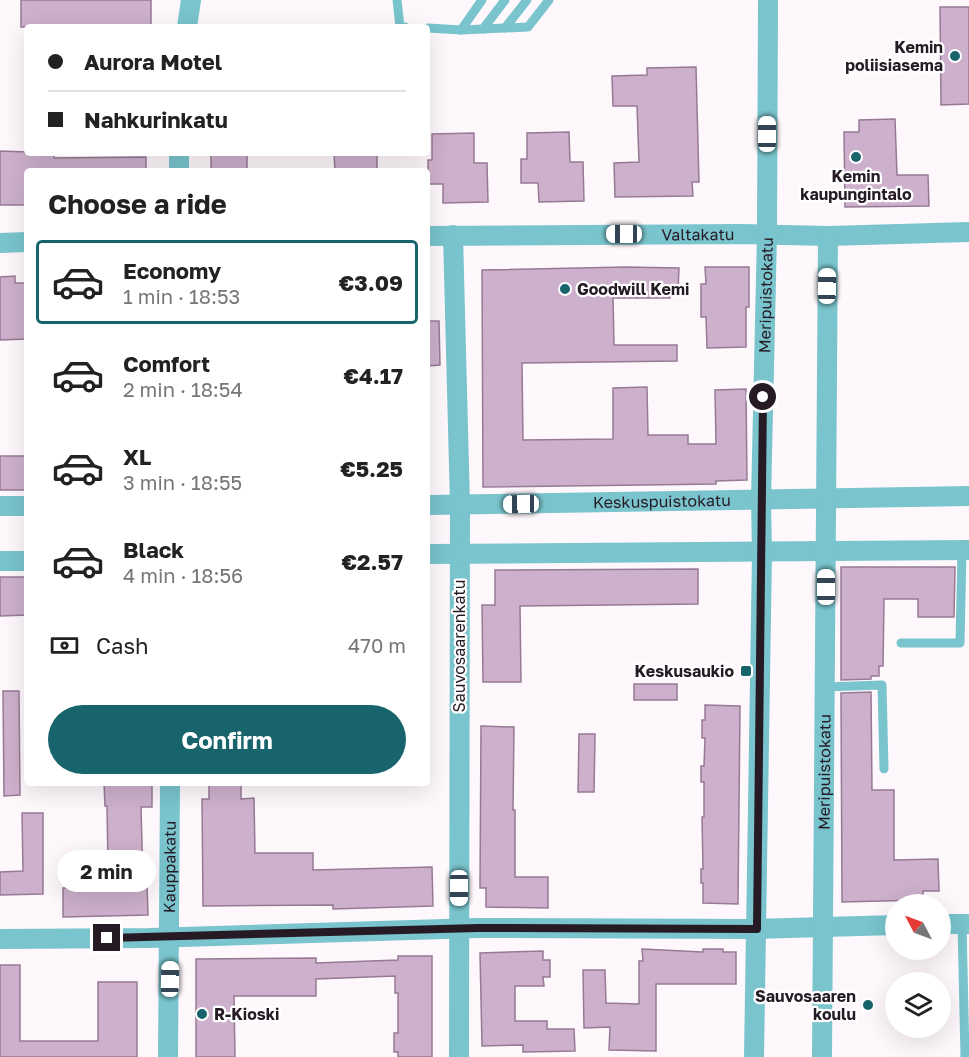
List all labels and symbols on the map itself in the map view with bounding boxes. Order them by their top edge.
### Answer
place label: Kemin poliisiasema [845,37,943,75]
marker: Kemin poliisiasema [948,49,962,63]
car [758,116,776,152]
marker: Kemin kaupungintalo [849,150,863,164]
place label: Kemin kaupungintalo [800,166,912,204]
street label: Valtakatu [661,224,735,244]
car [606,225,642,243]
street label: Meripuistokatu [754,237,777,353]
car [818,268,836,304]
place label: Goodwill Kemi [577,279,689,299]
marker: Goodwill Kemi [558,282,572,296]
route start [749,383,776,410]
street label: Keskuspuistokatu [593,490,731,512]
car [503,495,539,513]
car [817,569,835,605]
street label: Sauvosaarenkatu [449,580,469,712]
place label: Keskusaukio [634,661,734,681]
marker: Keskusaukio [739,664,753,678]
street label: Meripuistokatu [814,714,835,830]
street label: Kauppakatu [159,821,180,913]
callout: 2 min [57,851,156,893]
car [450,870,468,906]
north arrow [885,894,951,960]
route end [93,924,120,951]
car [161,961,179,997]
place label: Sauvosaaren koulu [755,986,856,1024]
marker: Sauvosaaren koulu [861,998,875,1012]
place label: R-Kioski [214,1004,279,1024]
marker: R-Kioski [195,1007,209,1021]

